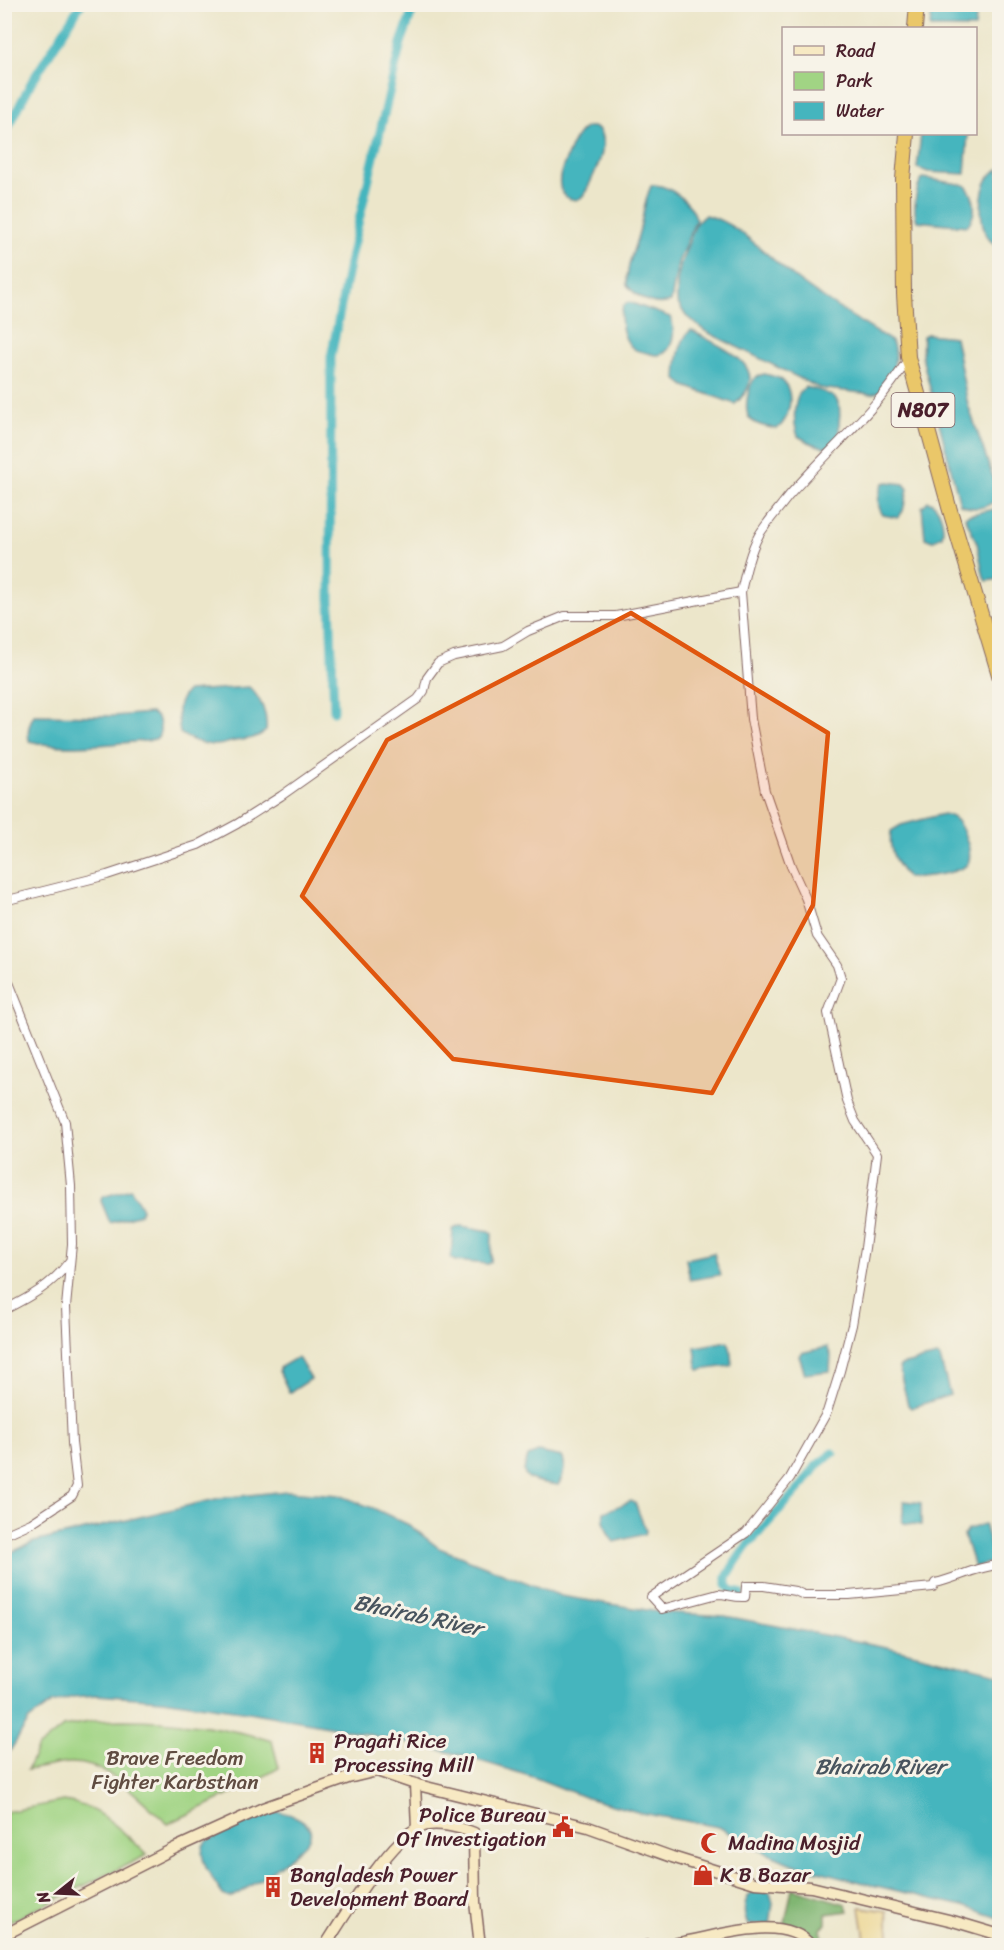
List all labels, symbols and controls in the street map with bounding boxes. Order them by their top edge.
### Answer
legend [782,27,977,135]
text: Road [836,35,876,67]
text: Park [836,65,873,97]
text: Water [836,95,885,127]
road number: N807 [892,393,954,427]
water label: Bhairab River [350,1582,490,1648]
place label: Pragati Rice Processing Mill [334,1722,475,1784]
park label: Brave Freedom Fighter Karbsthan [91,1739,259,1801]
building icon: Pragati Rice Processing Mill [305,1741,329,1765]
water label: Bhairab River [815,1747,949,1786]
place label: Police Bureau Of Investigation [397,1796,547,1858]
public building icon: Police Bureau Of Investigation [551,1815,575,1839]
place label: Madina Mosjid [728,1824,862,1862]
mosque icon: Madina Mosjid [699,1831,723,1855]
place label: Bangladesh Power Development Board [290,1856,470,1918]
place label: K B Bazar [720,1856,812,1894]
north arrow [27,1863,87,1923]
shop icon: K B Bazar [691,1863,715,1887]
building icon: Bangladesh Power Development Board [261,1875,285,1899]
text: N [27,1887,59,1908]

